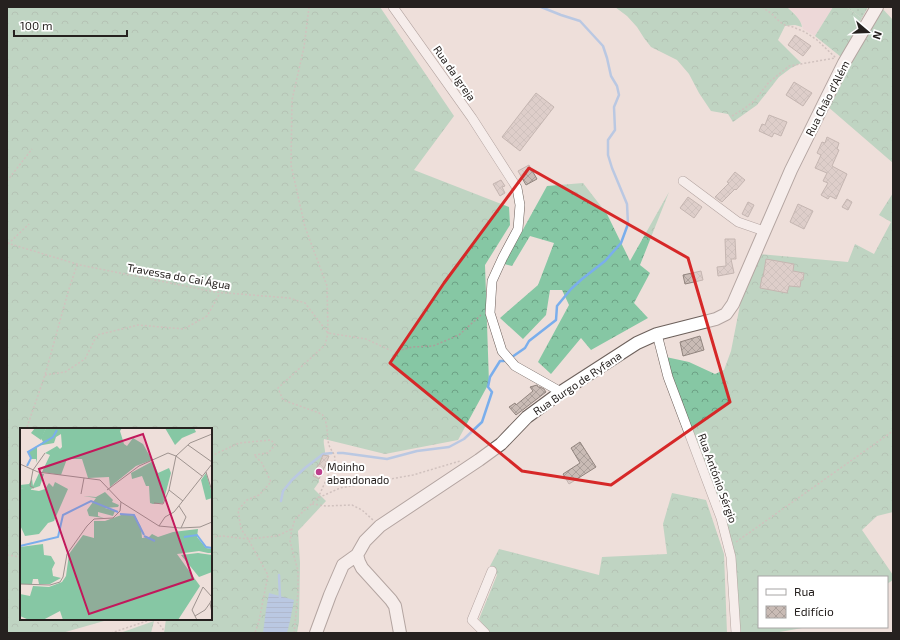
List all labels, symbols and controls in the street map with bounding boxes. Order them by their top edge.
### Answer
scale bar [14,12,127,38]
north arrow [848,12,888,52]
text: 100 m [20,18,52,32]
text: N [870,30,885,41]
street label: Rua da Igreja [430,43,479,104]
street label: Rua Chão d'Além [802,58,852,138]
street label: Travessa do Cai Água [126,261,232,291]
street label: Rua Burgo de Ryfana [530,349,624,417]
inset map [20,428,212,620]
street label: Rua António Sérgio [696,431,740,525]
place label: Moinho abandonado [327,460,389,486]
marker: Moinho abandonado [314,467,324,477]
legend [758,576,888,628]
text: Rua [794,584,815,598]
text: Edifício [794,604,834,618]

